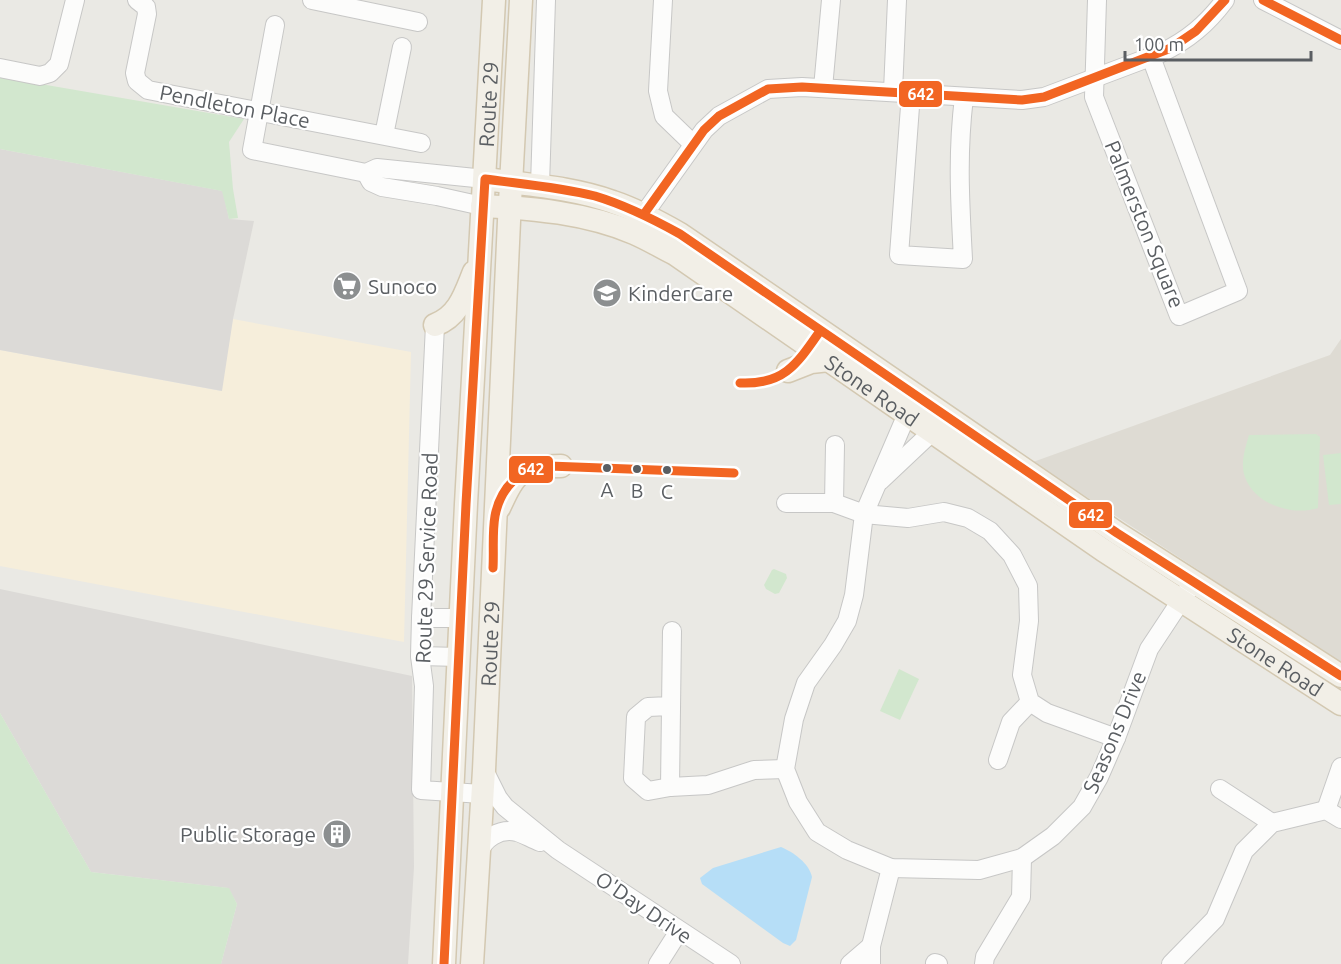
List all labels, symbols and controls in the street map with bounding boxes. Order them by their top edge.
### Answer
scale bar [1125,24,1311,62]
text: 100 m [1134,34,1184,54]
street label: Route 29 [474,61,503,148]
street label: Pendleton Place [158,80,312,132]
line badge: 642 [898,80,943,108]
text: 642 [907,85,935,103]
street label: Palmerston Square [1100,137,1190,311]
supermarket icon: Sunoco [331,270,363,302]
place label: Sunoco [368,274,437,298]
school or university icon: KinderCare [591,277,623,309]
place label: KinderCare [628,281,733,305]
street label: Stone Road [821,350,924,431]
street label: Route 29 Service Road [410,452,442,664]
line badge: 642 [508,455,554,484]
text: 642 [517,460,545,478]
marker: A [601,462,613,474]
marker: B [631,463,643,475]
marker: C [661,464,673,476]
place label: A [601,478,614,501]
place label: B [631,479,643,502]
place label: C [661,480,673,503]
line badge: 642 [1068,501,1113,529]
text: 642 [1077,506,1105,524]
street label: Route 29 [476,600,504,687]
street label: Stone Road [1223,622,1327,701]
street label: Seasons Drive [1077,667,1151,797]
building icon: Public Storage [321,818,353,850]
place label: Public Storage [180,822,316,846]
street label: O'Day Drive [591,866,697,948]

